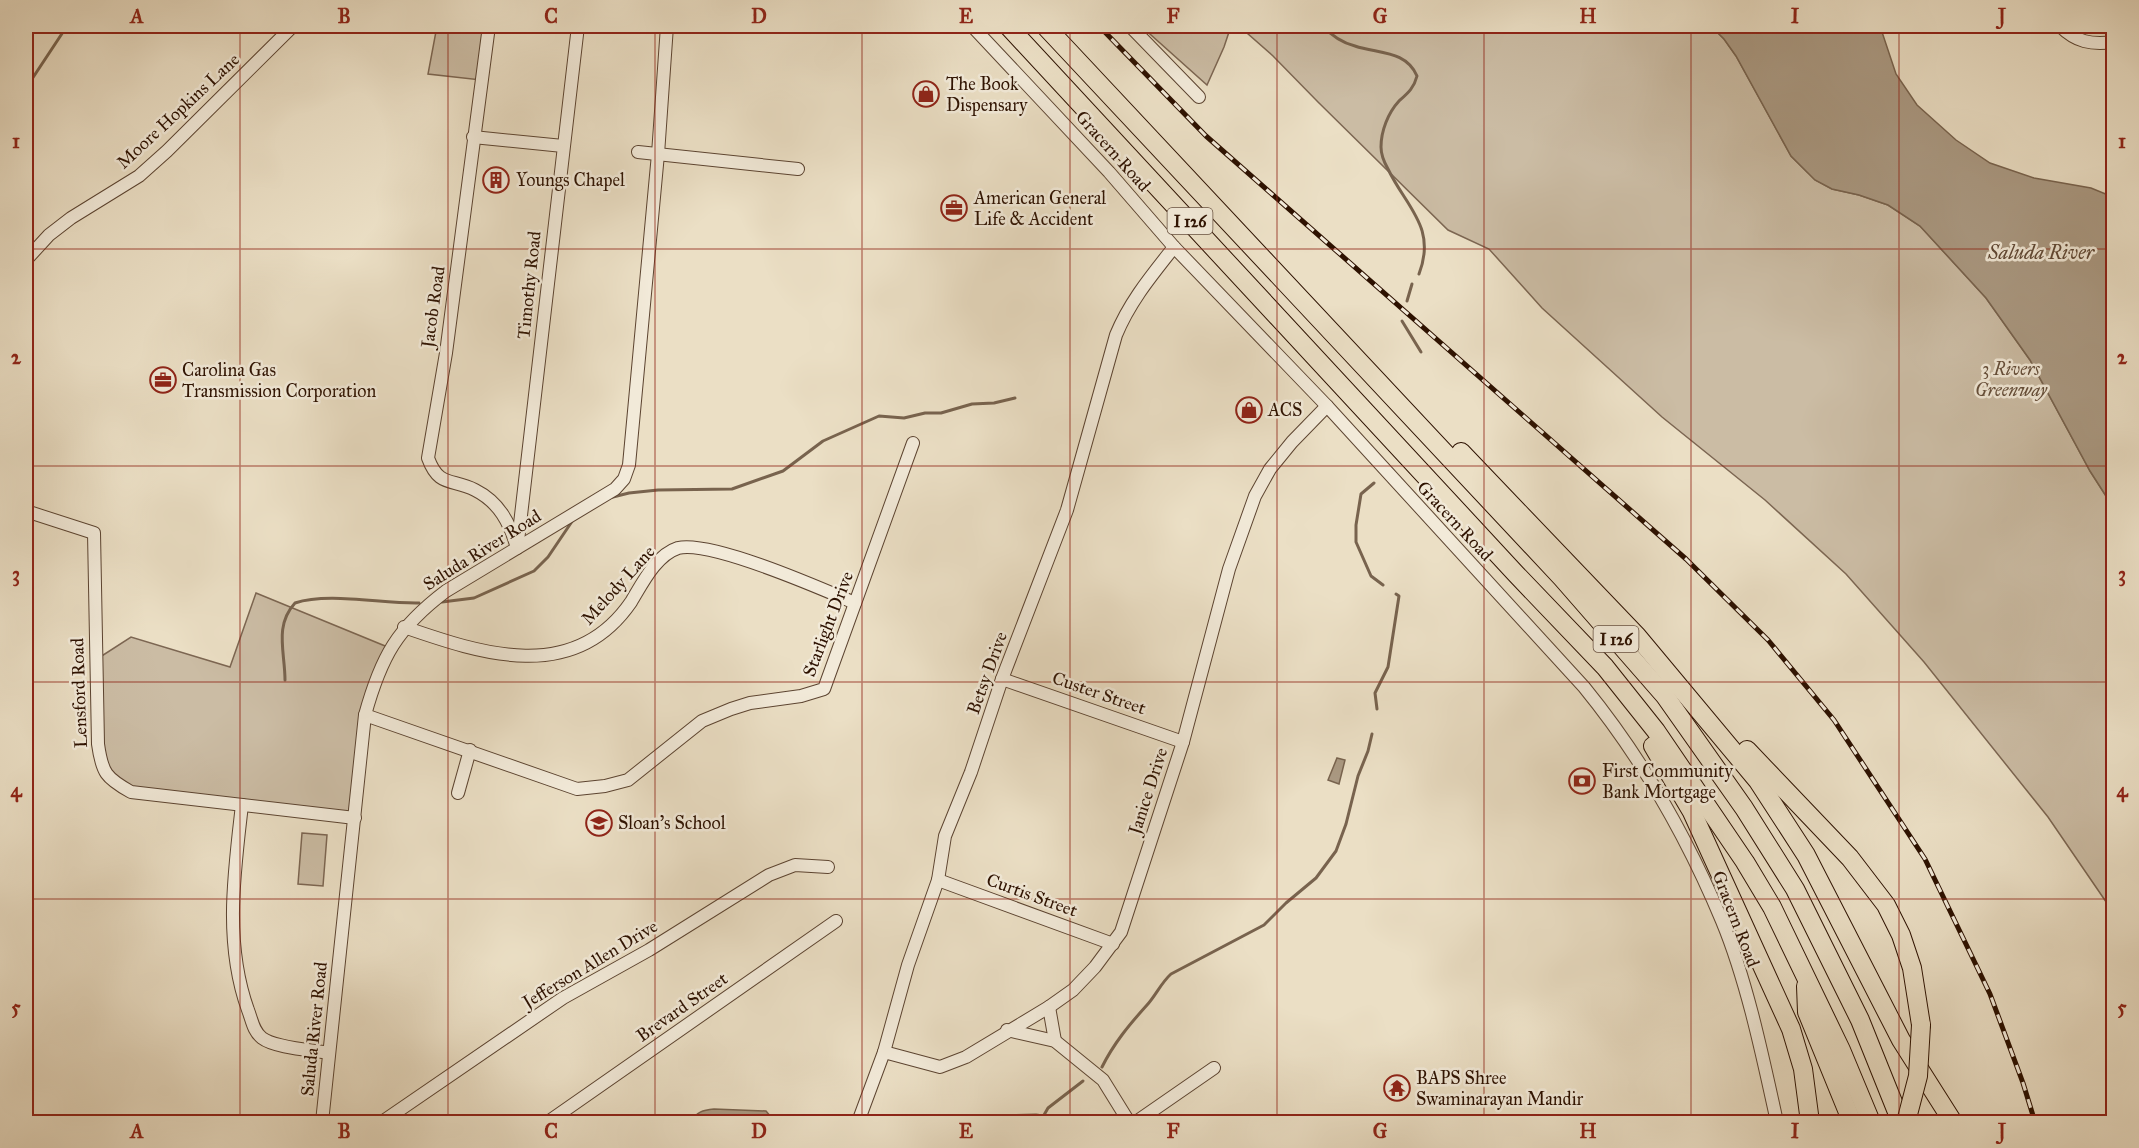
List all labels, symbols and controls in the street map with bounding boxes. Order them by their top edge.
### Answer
text: A [128,4,144,28]
text: B [337,4,351,28]
text: C [544,4,558,28]
text: D [751,4,767,28]
text: E [959,4,974,28]
text: F [1166,4,1180,28]
text: G [1373,4,1388,28]
text: H [1579,4,1597,28]
text: I [1791,4,1800,28]
text: J [1995,4,2007,30]
street label: Moore Hopkins Lane [112,48,244,174]
place label: The Book Dispensary [946,73,1028,116]
shop icon: The Book Dispensary [911,79,941,109]
street label: Gracern Road [1071,106,1155,196]
text: 1 [12,129,20,153]
text: 1 [2118,129,2126,153]
building icon: Youngs Chapel [481,165,511,195]
place label: Youngs Chapel [516,169,625,192]
place label: American General Life & Accident [973,187,1106,230]
office icon: American General Life & Accident [939,193,969,223]
road number: I 126 [1168,208,1212,234]
street label: Timothy Road [512,230,546,340]
water label: Saluda River [1987,240,2096,264]
street label: Jacob Road [416,265,451,351]
text: 2 [11,345,22,369]
text: 2 [2117,345,2128,369]
park label: 3 Rivers Greenway [1975,358,2048,401]
place label: Carolina Gas Transmission Corporation [182,359,377,402]
office icon: Carolina Gas Transmission Corporation [148,365,178,395]
shop icon: ACS [1234,395,1264,425]
place label: ACS [1267,399,1302,421]
street label: Gracern Road [1412,476,1498,566]
street label: Saluda River Road [419,505,545,595]
street label: Melody Lane [577,541,659,629]
text: 3 [12,562,20,587]
text: 3 [2118,562,2126,587]
street label: Starlight Drive [798,568,859,680]
road number: I 126 [1594,626,1638,652]
street label: Betsy Drive [962,629,1012,717]
street label: Lensford Road [66,638,92,748]
street label: Custer Street [1049,667,1149,719]
street label: Janice Drive [1123,745,1173,839]
place label: First Community Bank Mortgage [1602,760,1733,804]
bank icon: First Community Bank Mortgage [1567,766,1597,796]
text: 4 [10,778,22,803]
text: 4 [2116,778,2128,803]
school or university icon: Sloan's School [584,808,614,838]
place label: Sloan's School [618,812,726,834]
street label: Curtis Street [984,868,1081,922]
street label: Gracern Road [1708,868,1764,970]
street label: Jefferson Allen Drive [517,915,662,1015]
street label: Saluda River Road [296,961,332,1097]
street label: Brevard Street [632,967,732,1047]
text: 5 [11,995,21,1019]
text: 5 [2117,995,2127,1019]
place label: BAPS Shree Swaminarayan Mandir [1416,1067,1584,1110]
temple icon: BAPS Shree Swaminarayan Mandir [1382,1073,1412,1103]
text: A [128,1119,144,1143]
text: B [337,1119,351,1143]
text: C [544,1119,558,1143]
text: D [751,1119,767,1143]
text: E [959,1119,974,1143]
text: F [1166,1119,1180,1143]
text: G [1373,1119,1388,1143]
text: H [1579,1119,1597,1143]
text: I [1791,1119,1800,1143]
text: J [1995,1119,2007,1145]

